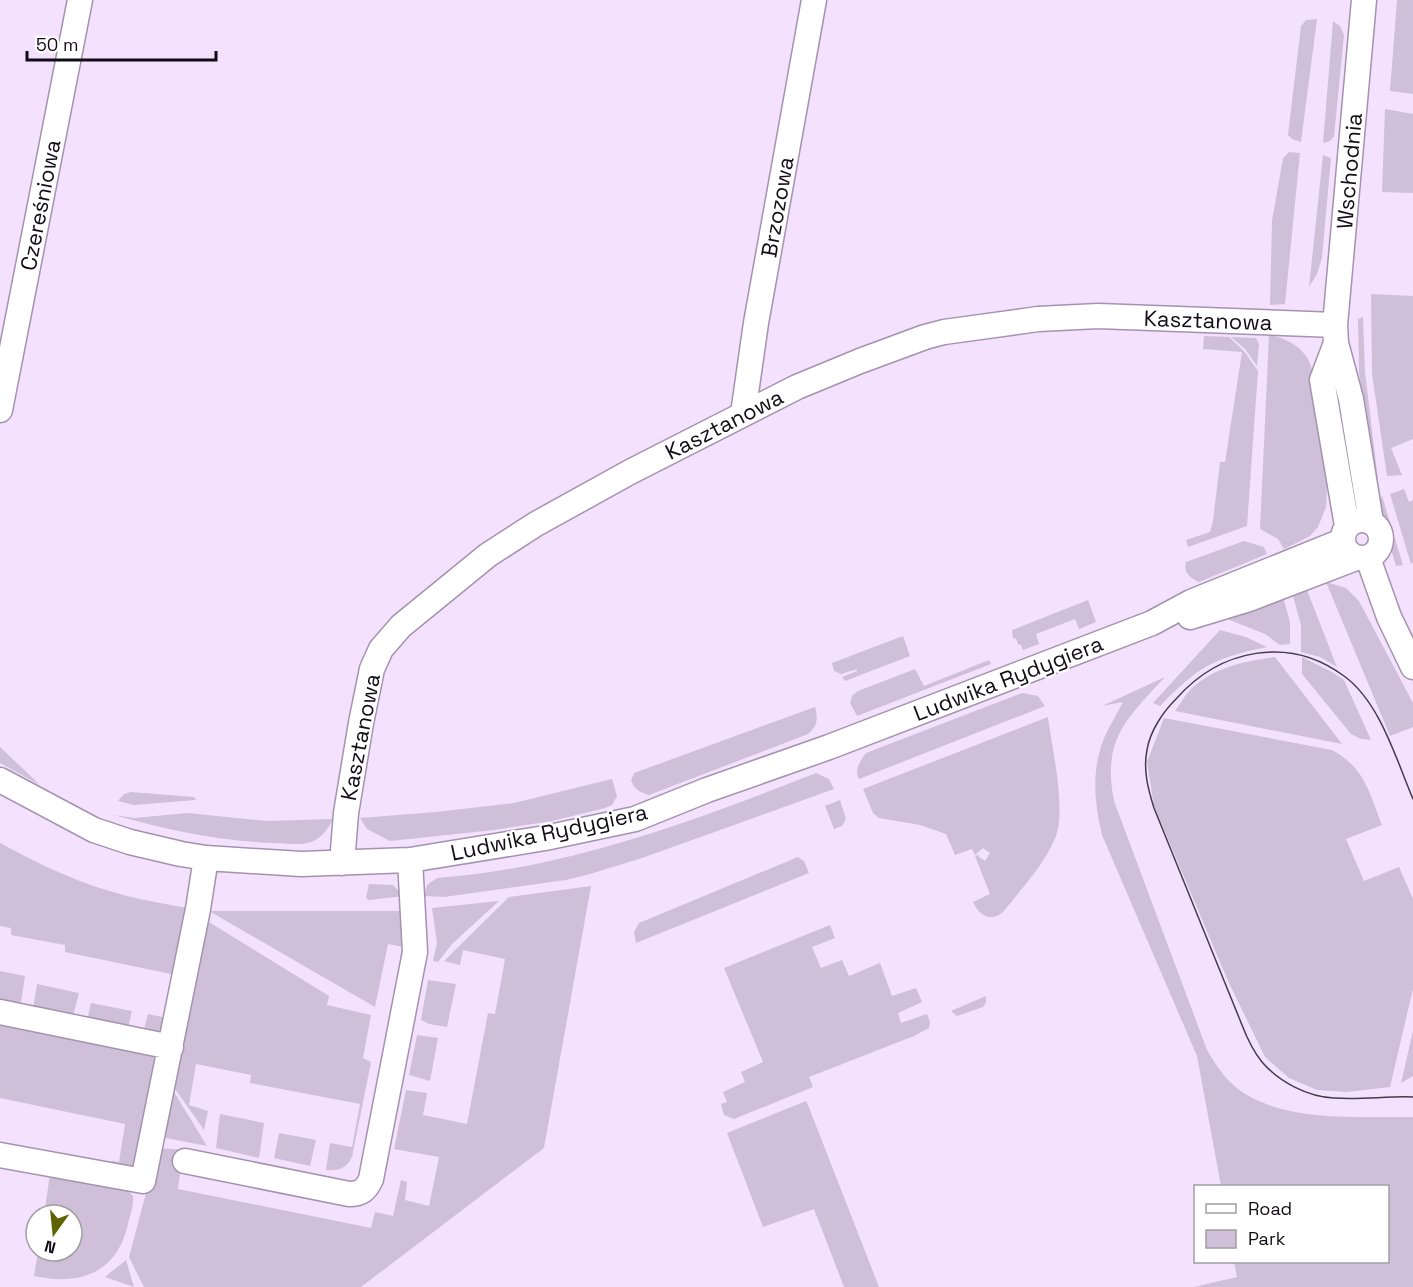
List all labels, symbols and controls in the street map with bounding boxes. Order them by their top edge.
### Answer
scale bar [27,24,216,62]
text: 50 m [36,33,78,56]
street label: Wschodnia [1330,111,1368,230]
street label: Czereśniowa [14,137,67,273]
street label: Brzozowa [754,154,800,259]
street label: Kasztanowa [1143,304,1273,336]
street label: Kasztanowa [660,382,788,466]
street label: Ludwika Rydygiera [909,629,1107,727]
street label: Kasztanowa [334,671,386,803]
street label: Ludwika Rydygiera [448,797,650,867]
legend [1194,1185,1389,1263]
text: Road [1248,1197,1292,1220]
north arrow [24,1203,84,1263]
text: Park [1248,1227,1286,1250]
text: N [42,1235,58,1259]

